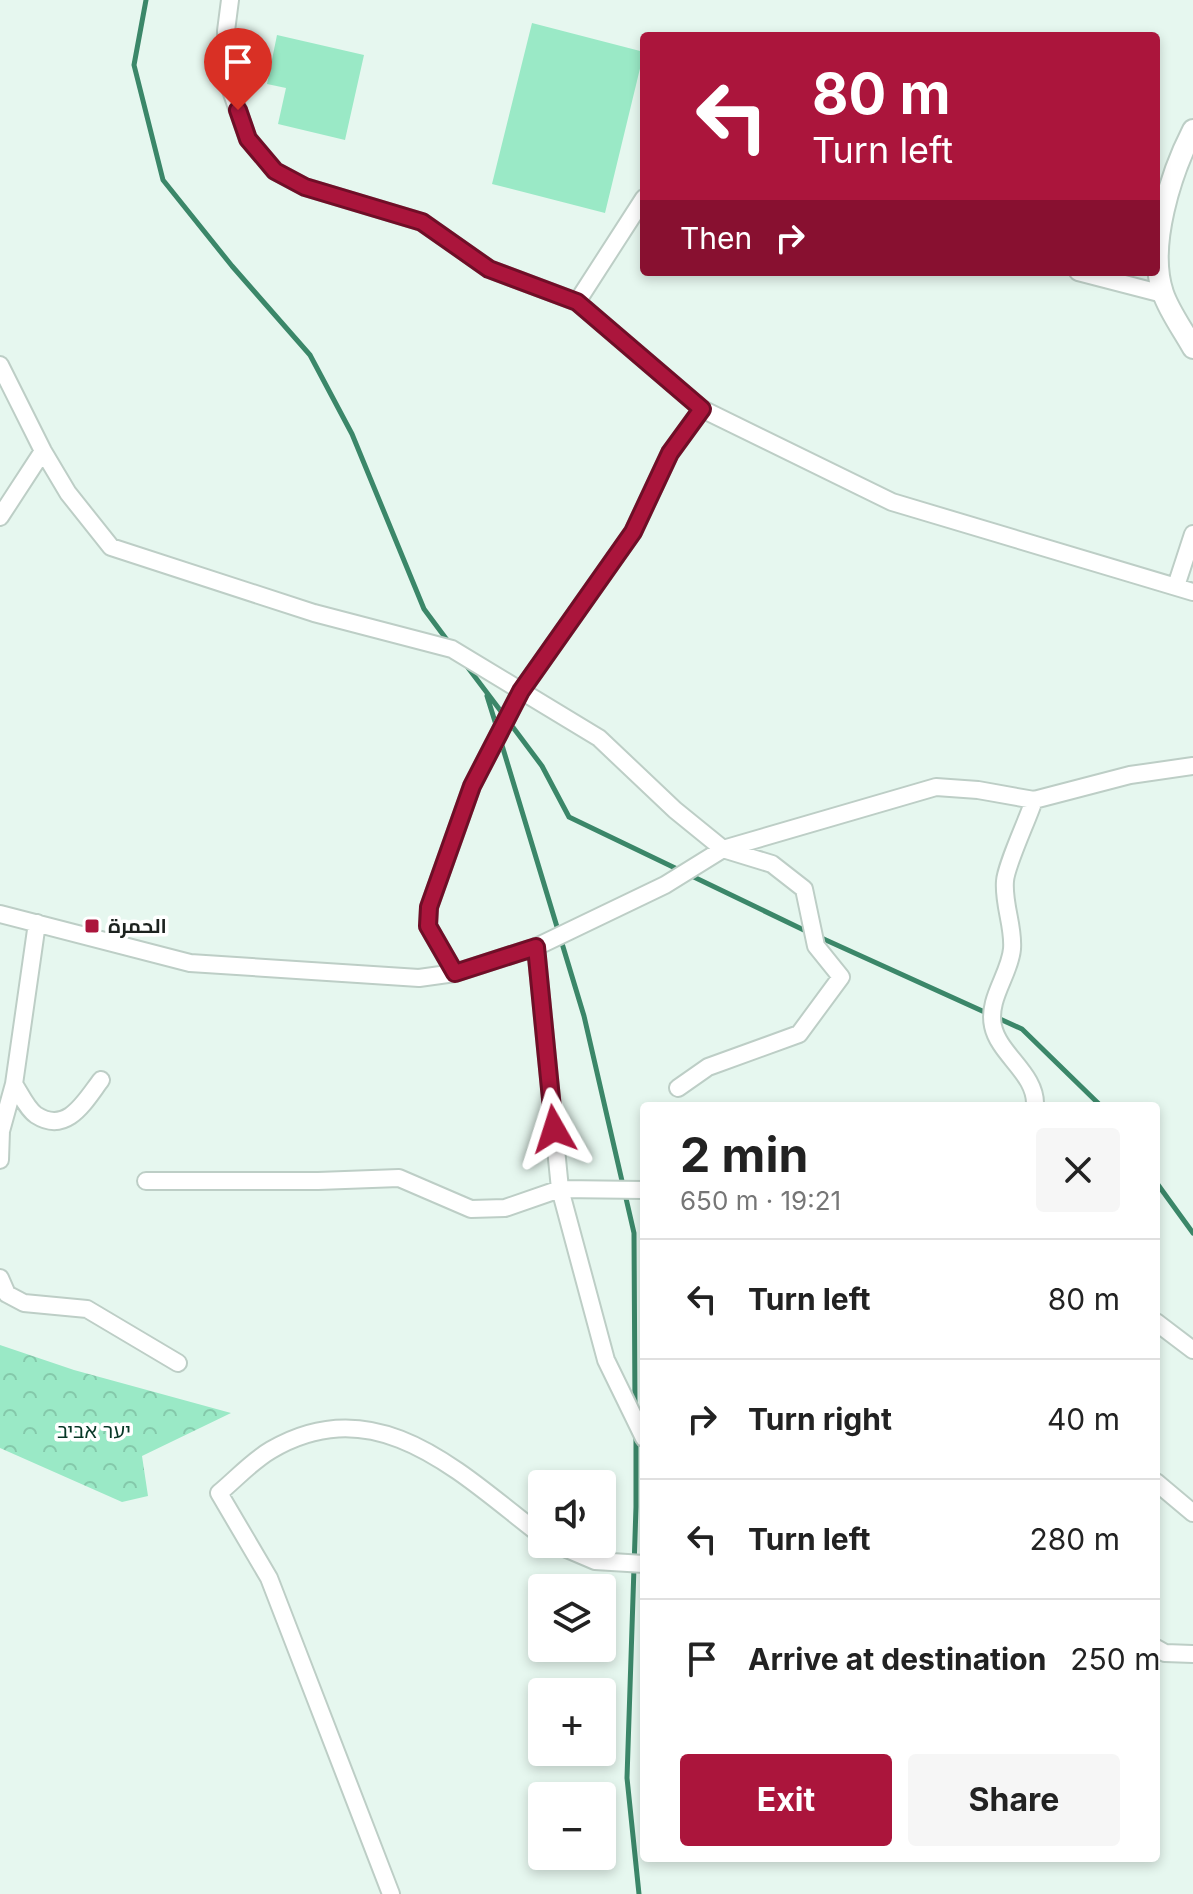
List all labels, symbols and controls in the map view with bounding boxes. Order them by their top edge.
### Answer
pin [204,28,272,110]
icon: arrive [216,40,260,84]
text: 80 m [812,60,951,128]
icon: left [680,64,784,168]
text: Turn left [812,128,953,172]
icon: right [768,216,812,260]
text: Then [680,220,752,256]
place label: الحمرة [108,914,167,938]
marker: الحمرة [83,917,101,935]
position arrow [512,1087,596,1171]
text: 2 min [680,1125,808,1184]
button: close [1036,1128,1120,1212]
text: 650 m · 19:21 [680,1185,841,1216]
icon: left [680,1277,724,1321]
text: Turn left [748,1281,870,1317]
text: 80 m [1048,1281,1120,1317]
icon: right [680,1397,724,1441]
text: Turn right [748,1401,892,1437]
text: 40 m [1047,1401,1120,1437]
park label: יער אביב [57,1419,131,1443]
map controls [528,1470,616,1870]
button: sound [528,1470,616,1558]
icon: left [680,1517,724,1561]
text: Turn left [748,1521,870,1557]
text: 280 m [1030,1521,1120,1557]
button: layers [528,1574,616,1662]
icon: arrive [680,1637,724,1681]
text: Arrive at destination [748,1641,1046,1677]
text: 250 m [1070,1641,1161,1677]
button: + [528,1678,616,1766]
button: Exit [680,1754,892,1846]
button: Share [908,1754,1120,1846]
button: − [528,1782,616,1870]

